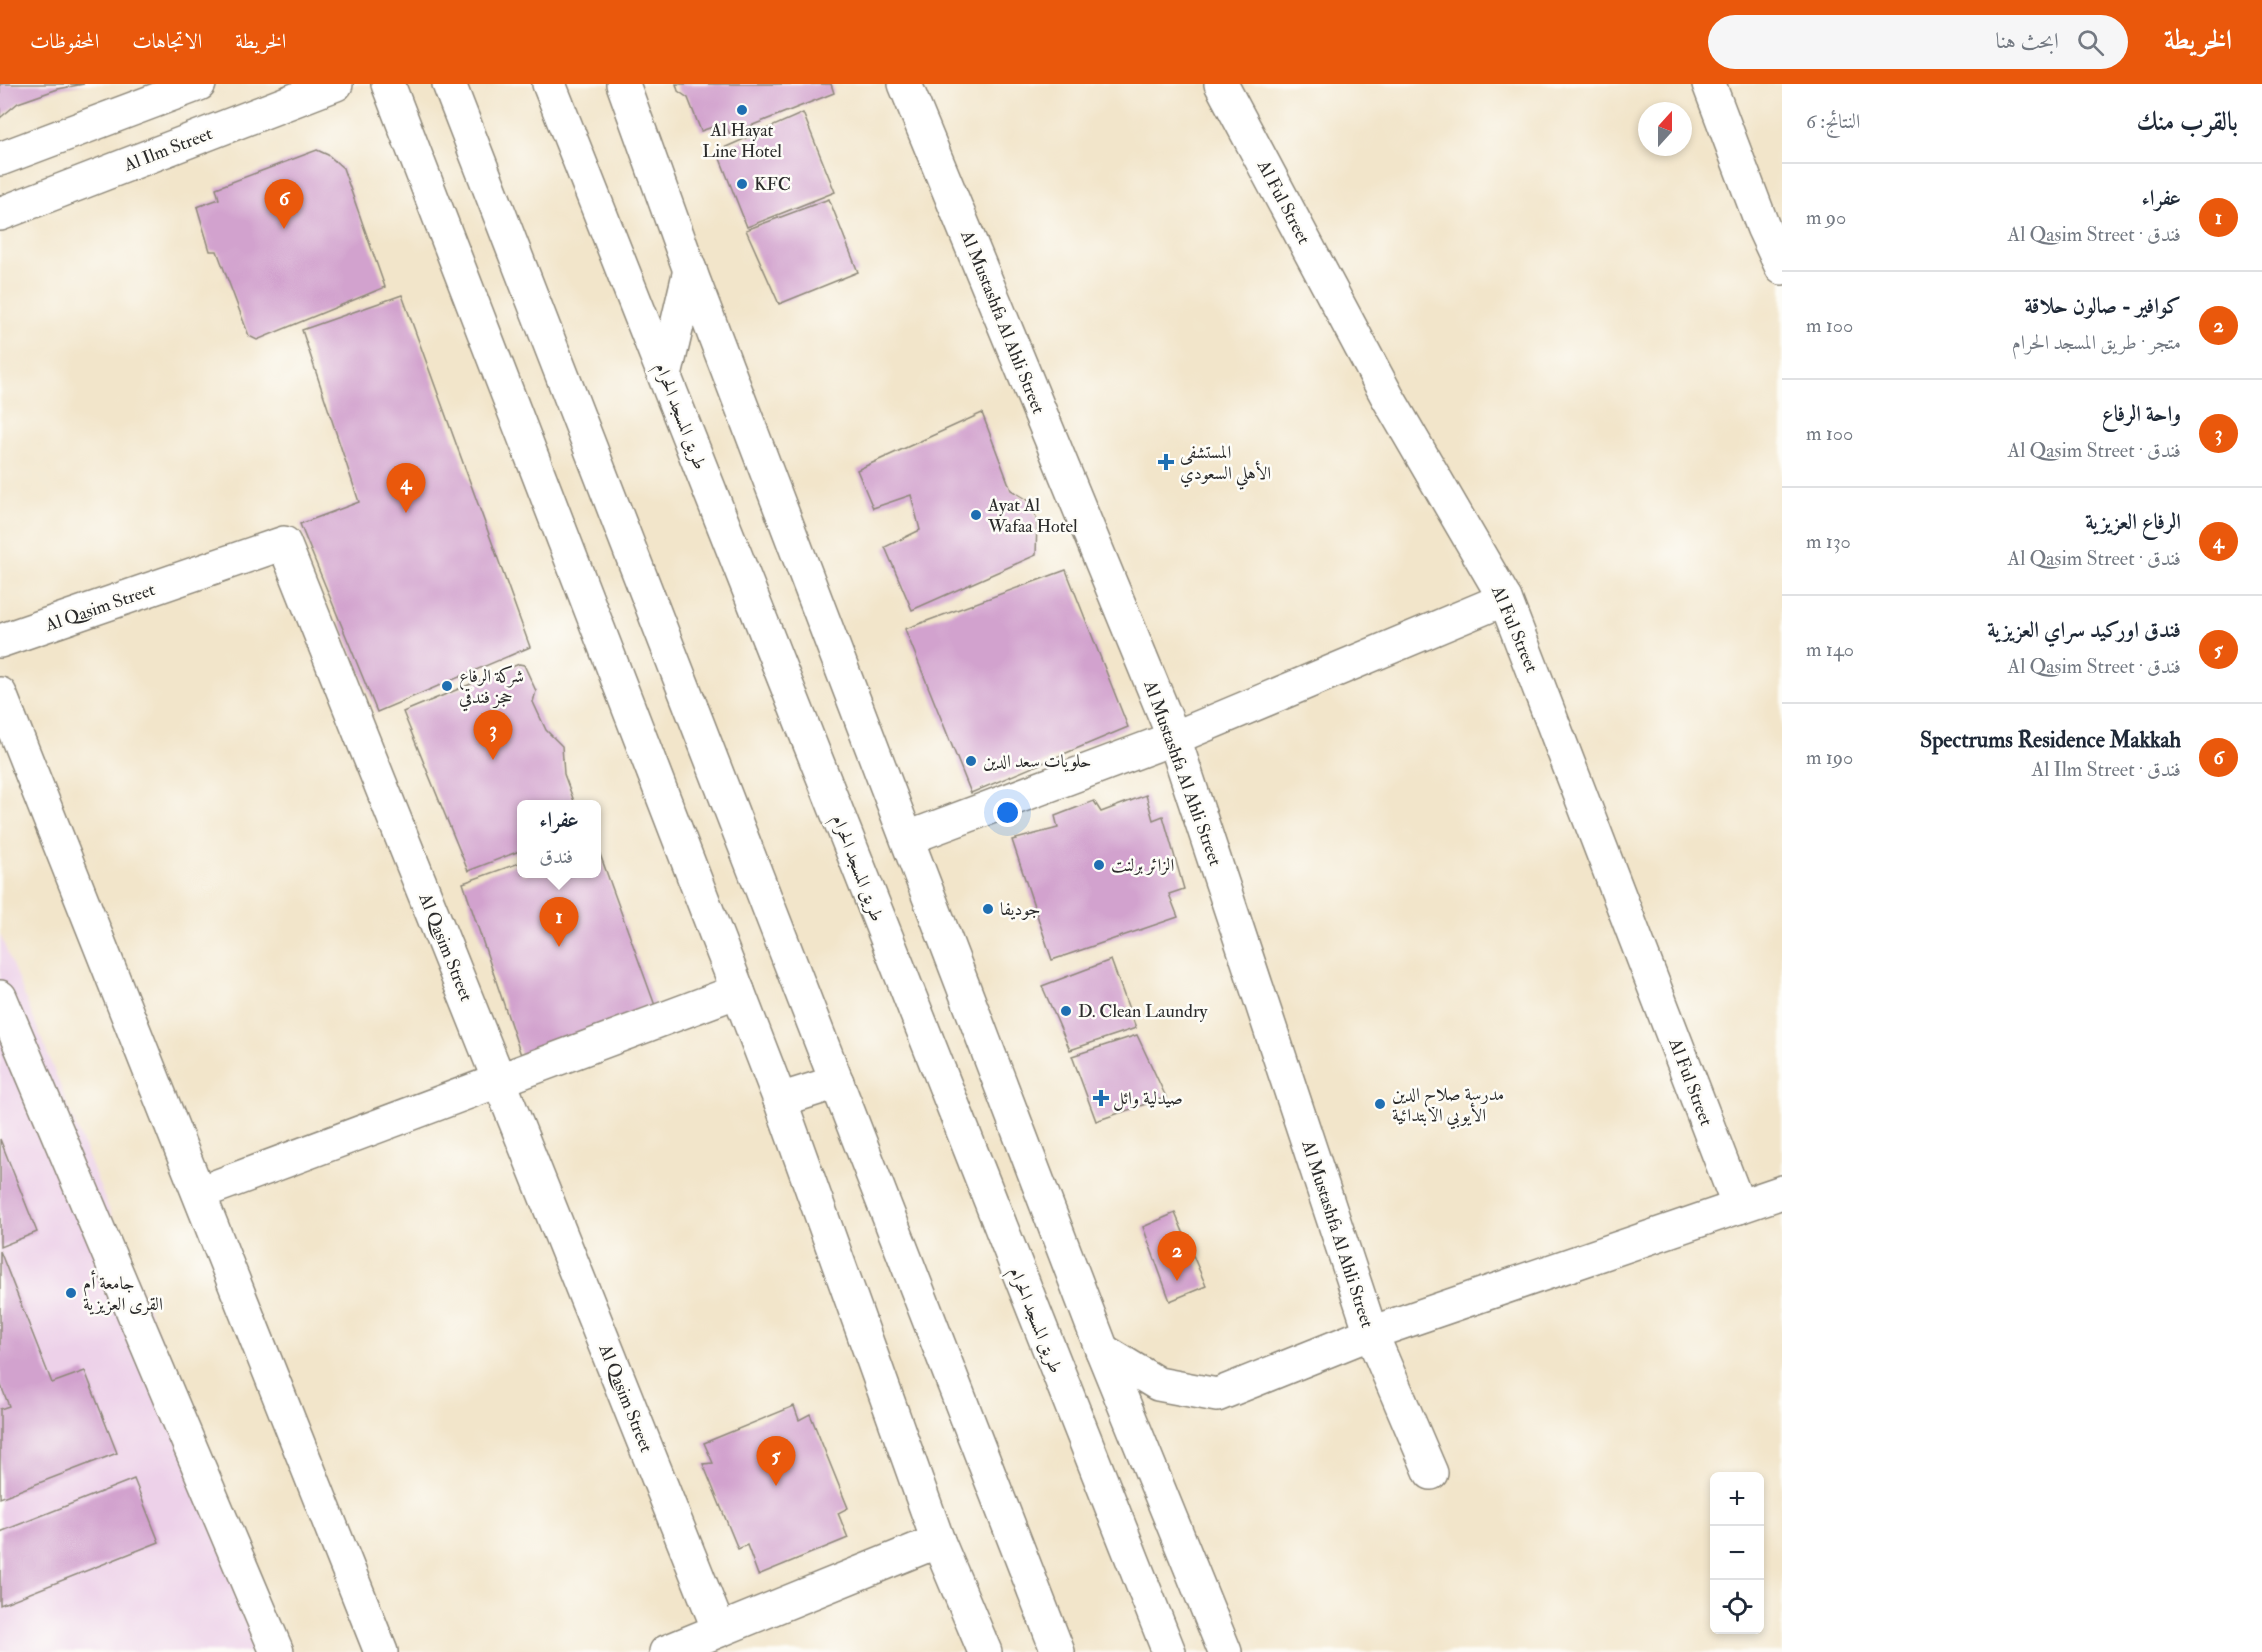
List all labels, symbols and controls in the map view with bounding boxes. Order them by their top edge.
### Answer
search box [1708,15,2128,69]
text: الخريطة [2164,23,2232,58]
icon: search [2074,26,2107,59]
text: ابحث هنا [1996,27,2059,55]
text: المحفوظات [30,28,99,55]
text: الاتجاهات [132,28,202,55]
text: الخريطة [235,28,286,55]
north arrow [1638,102,1692,156]
marker: Al Hayat Line Hotel [735,103,749,117]
text: بالقرب منك [2136,106,2238,138]
text: النتائج: 6 [1806,109,1860,134]
place label: Al Hayat Line Hotel [702,119,782,163]
street label: Al Ilm Street [120,122,216,177]
street label: Al Ful Street [1251,155,1315,248]
place label: KFC [754,173,791,196]
marker: KFC [735,177,749,191]
pin: 6 [264,180,304,229]
text: عفراء [2141,184,2181,212]
text: 90 m [1806,205,1846,230]
text: 1 [2215,205,2222,230]
text: فندق · Al Qasim Street [2007,222,2181,247]
street label: Al Mustashfa Al Ahli Street [955,226,1050,417]
text: كوافير - صالون حلاقة [2025,292,2181,320]
text: 100 m [1806,313,1853,338]
text: 2 [2213,313,2224,338]
text: متجر · طريق المسجد الحرام [2012,330,2181,355]
street label: طريق المسجد الحرام [646,360,711,474]
text: واحة الرفاع [2102,400,2181,428]
text: 100 m [1806,421,1853,446]
text: 3 [2215,421,2222,446]
text: فندق · Al Qasim Street [2007,438,2181,463]
place label: المستشفى الأهلي السعودي [1180,441,1271,490]
marker: المستشفى الأهلي السعودي [1157,453,1175,471]
pin: 4 [386,464,426,513]
place label: Ayat Al Wafaa Hotel [987,494,1078,538]
marker: Ayat Al Wafaa Hotel [969,508,983,522]
text: الرفاع العزيزية [2085,508,2181,536]
text: 130 m [1806,529,1851,554]
text: 4 [2213,529,2224,554]
text: فندق · Al Qasim Street [2007,546,2181,571]
street label: Al Qasim Street [41,578,158,637]
street label: Al Ful Street [1486,582,1543,676]
text: فندق اوركيد سراي العزيزية [1987,616,2181,644]
text: 140 m [1806,637,1854,662]
text: 5 [2214,637,2223,662]
text: فندق · Al Qasim Street [2007,654,2181,679]
place label: شركة الرفاع حجز فندقي [459,665,524,712]
street label: Al Mustashfa Al Ahli Street [1138,676,1227,869]
marker: شركة الرفاع حجز فندقي [440,679,454,693]
pin: 3 [474,710,512,760]
text: Spectrums Residence Makkah [1920,726,2181,754]
text: 190 m [1806,745,1853,770]
text: 6 [2213,745,2224,770]
place label: حلويات سعد الدين [983,750,1091,773]
marker: حلويات سعد الدين [964,754,978,768]
text: فندق · Al Ilm Street [2032,757,2181,782]
your location [993,798,1022,827]
popup [517,800,601,878]
text: عفراء [539,806,579,834]
street label: طريق المسجد الحرام [823,812,888,926]
text: فندق [539,844,573,869]
place label: الزائر برلنت [1111,854,1174,877]
marker: الزائر برلنت [1092,858,1106,872]
street label: Al Qasim Street [413,889,478,1005]
pin: 1 [540,898,578,947]
place label: جوديفا [1000,898,1040,921]
marker: جوديفا [981,902,995,916]
place label: D. Clean Laundry [1078,1000,1209,1023]
marker: D. Clean Laundry [1059,1004,1073,1018]
street label: Al Ful Street [1663,1034,1718,1129]
place label: مدرسة صلاح الدين الأيوبي الابتدائية [1392,1083,1504,1130]
place label: صيدلية وائل [1113,1087,1183,1111]
marker: صيدلية وائل [1094,1091,1108,1105]
marker: مدرسة صلاح الدين الأيوبي الابتدائية [1373,1097,1387,1111]
street label: Al Mustashfa Al Ahli Street [1296,1137,1379,1331]
pin: 2 [1158,1232,1196,1281]
street label: طريق المسجد الحرام [1000,1264,1067,1378]
place label: جامعة أم القرى العزيزية [83,1270,163,1316]
marker: جامعة أم القرى العزيزية [64,1286,78,1300]
street label: Al Qasim Street [593,1340,658,1456]
pin: 5 [756,1436,796,1486]
map controls [1710,1472,1764,1634]
button: + [1710,1472,1764,1526]
button: − [1710,1526,1764,1580]
button: locate [1710,1580,1764,1634]

